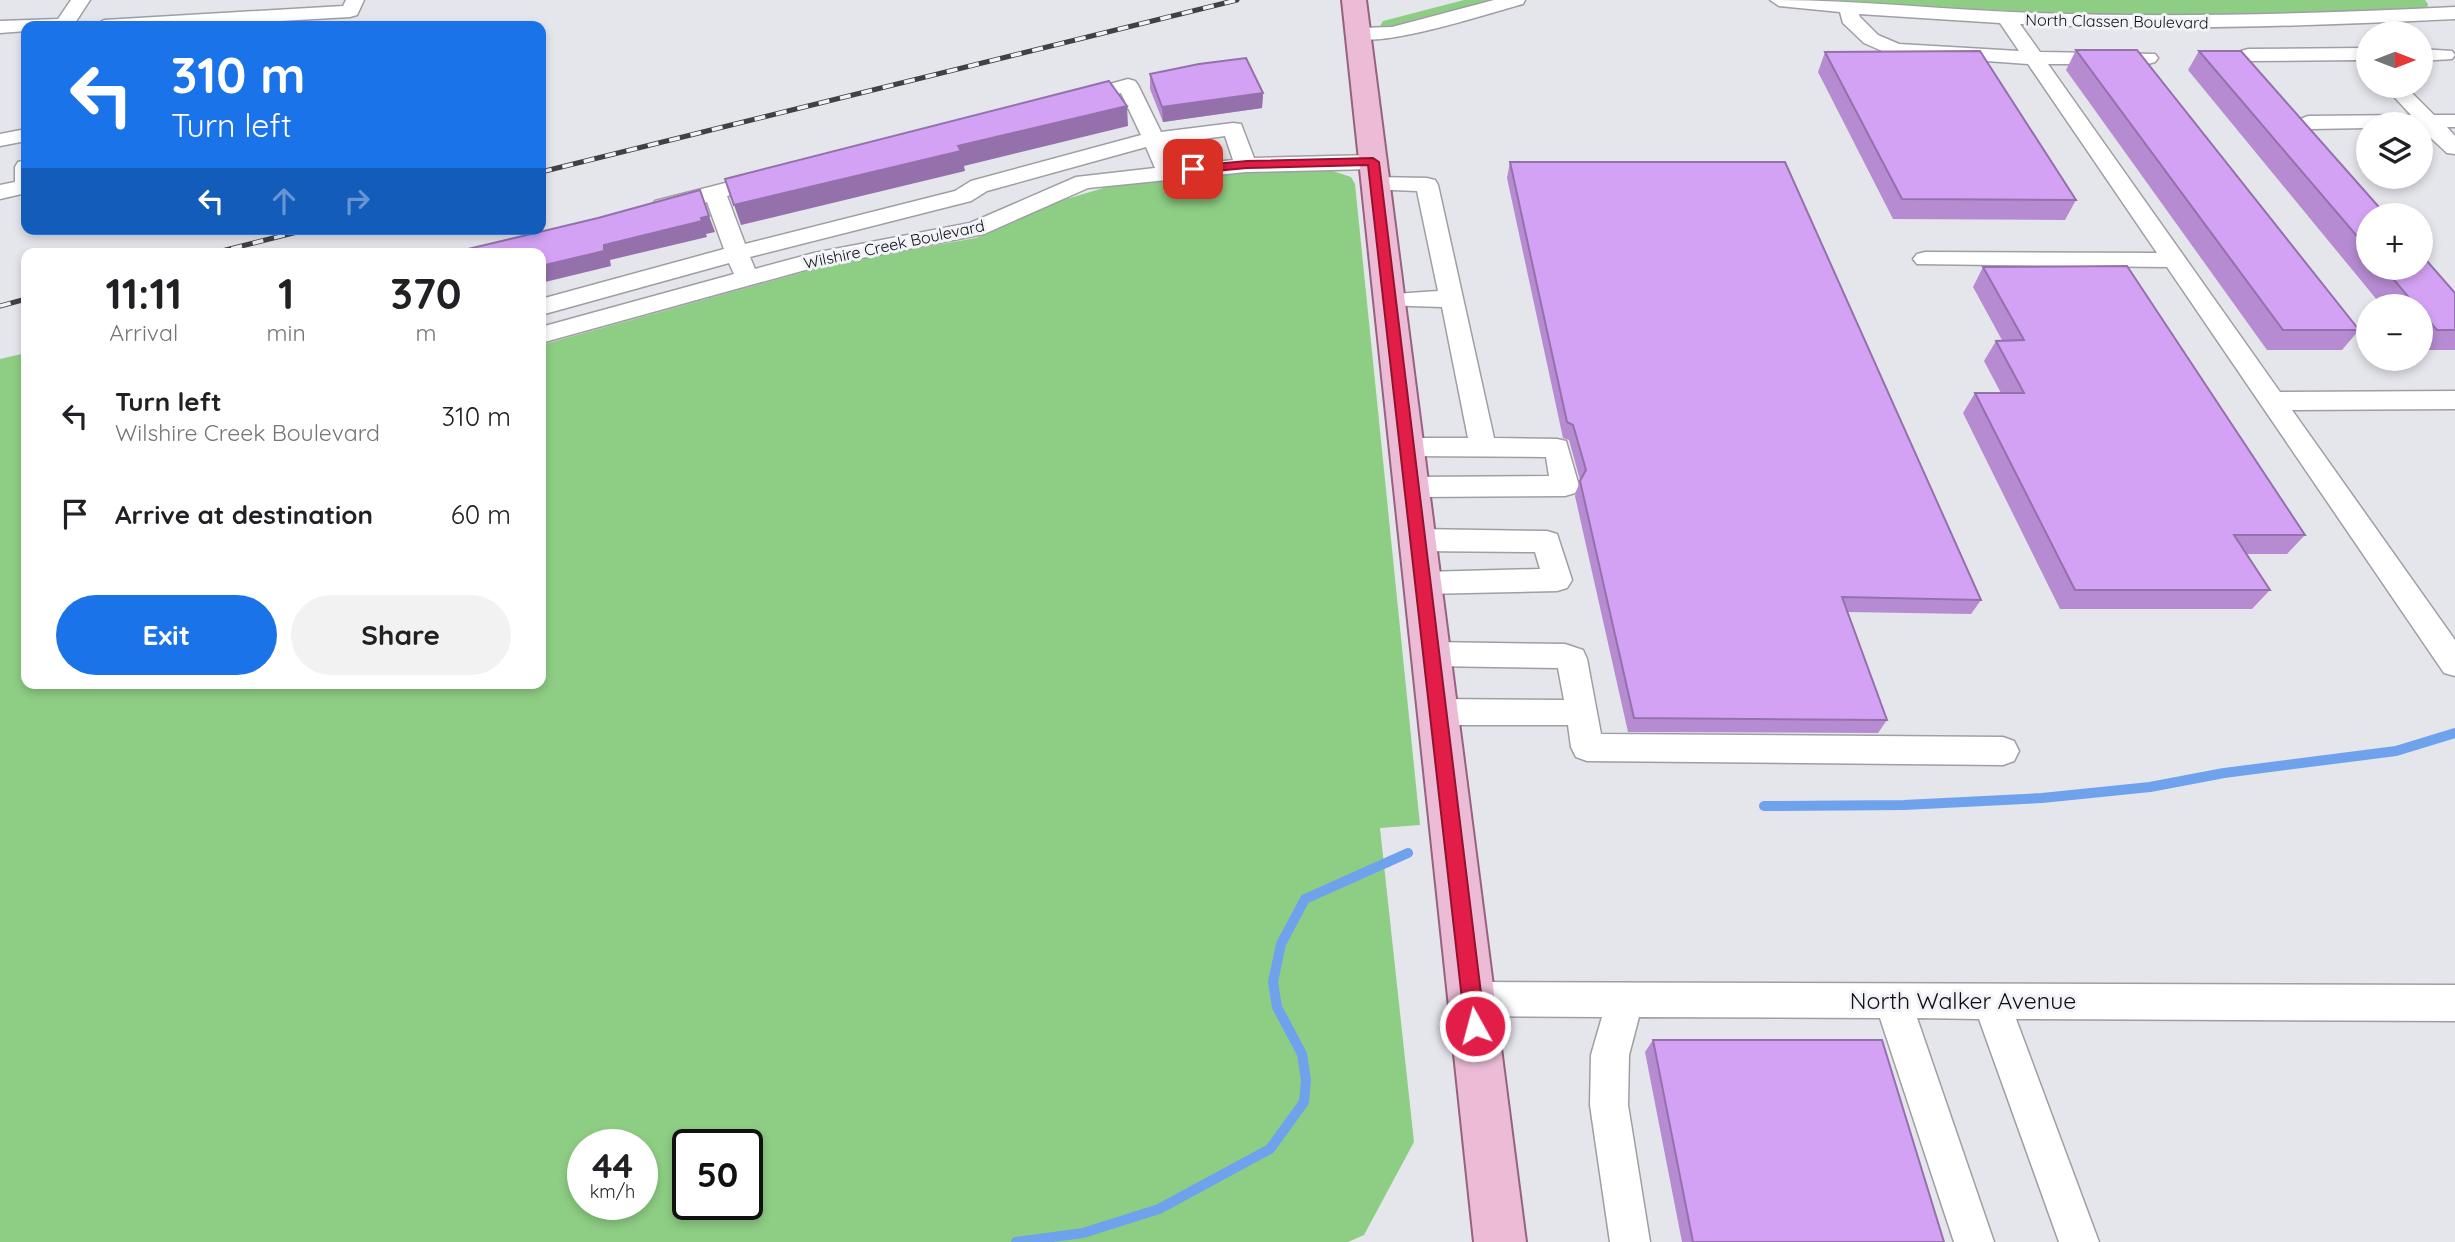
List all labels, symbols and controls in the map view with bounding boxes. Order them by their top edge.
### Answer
street label: North Classen Boulevard [2025,9,2209,33]
north arrow [2356,21,2432,98]
map controls [2356,21,2433,371]
text: 310 m [171,44,305,105]
icon: left [56,49,147,140]
text: Turn left [171,105,292,145]
button: layers [2356,112,2433,189]
pin [1163,139,1223,199]
icon: arrive [1174,150,1212,188]
icon: left [192,182,230,220]
icon: ahead [265,182,303,220]
icon: right [338,182,376,220]
button: + [2356,203,2433,280]
street label: Wilshire Creek Boulevard [802,215,986,273]
text: 11:11 [105,267,182,320]
text: 1 [278,267,294,320]
text: 370 [390,267,462,320]
button: − [2356,294,2433,371]
text: Arrival [109,318,178,347]
text: min [267,318,306,347]
text: m [415,318,436,347]
text: Turn left [115,385,222,418]
icon: left [56,397,94,435]
text: 310 m [441,400,511,433]
text: Wilshire Creek Boulevard [115,418,380,447]
icon: arrive [56,495,94,533]
text: Arrive at destination [115,498,373,531]
text: 60 m [451,498,511,531]
button: Exit [56,595,277,675]
button: Share [291,595,511,675]
street label: North Walker Avenue [1850,986,2076,1015]
position arrow [1438,989,1512,1063]
speed limit sign: 50 [672,1129,763,1220]
text: 44 [592,1143,633,1187]
text: km/h [590,1180,635,1203]

